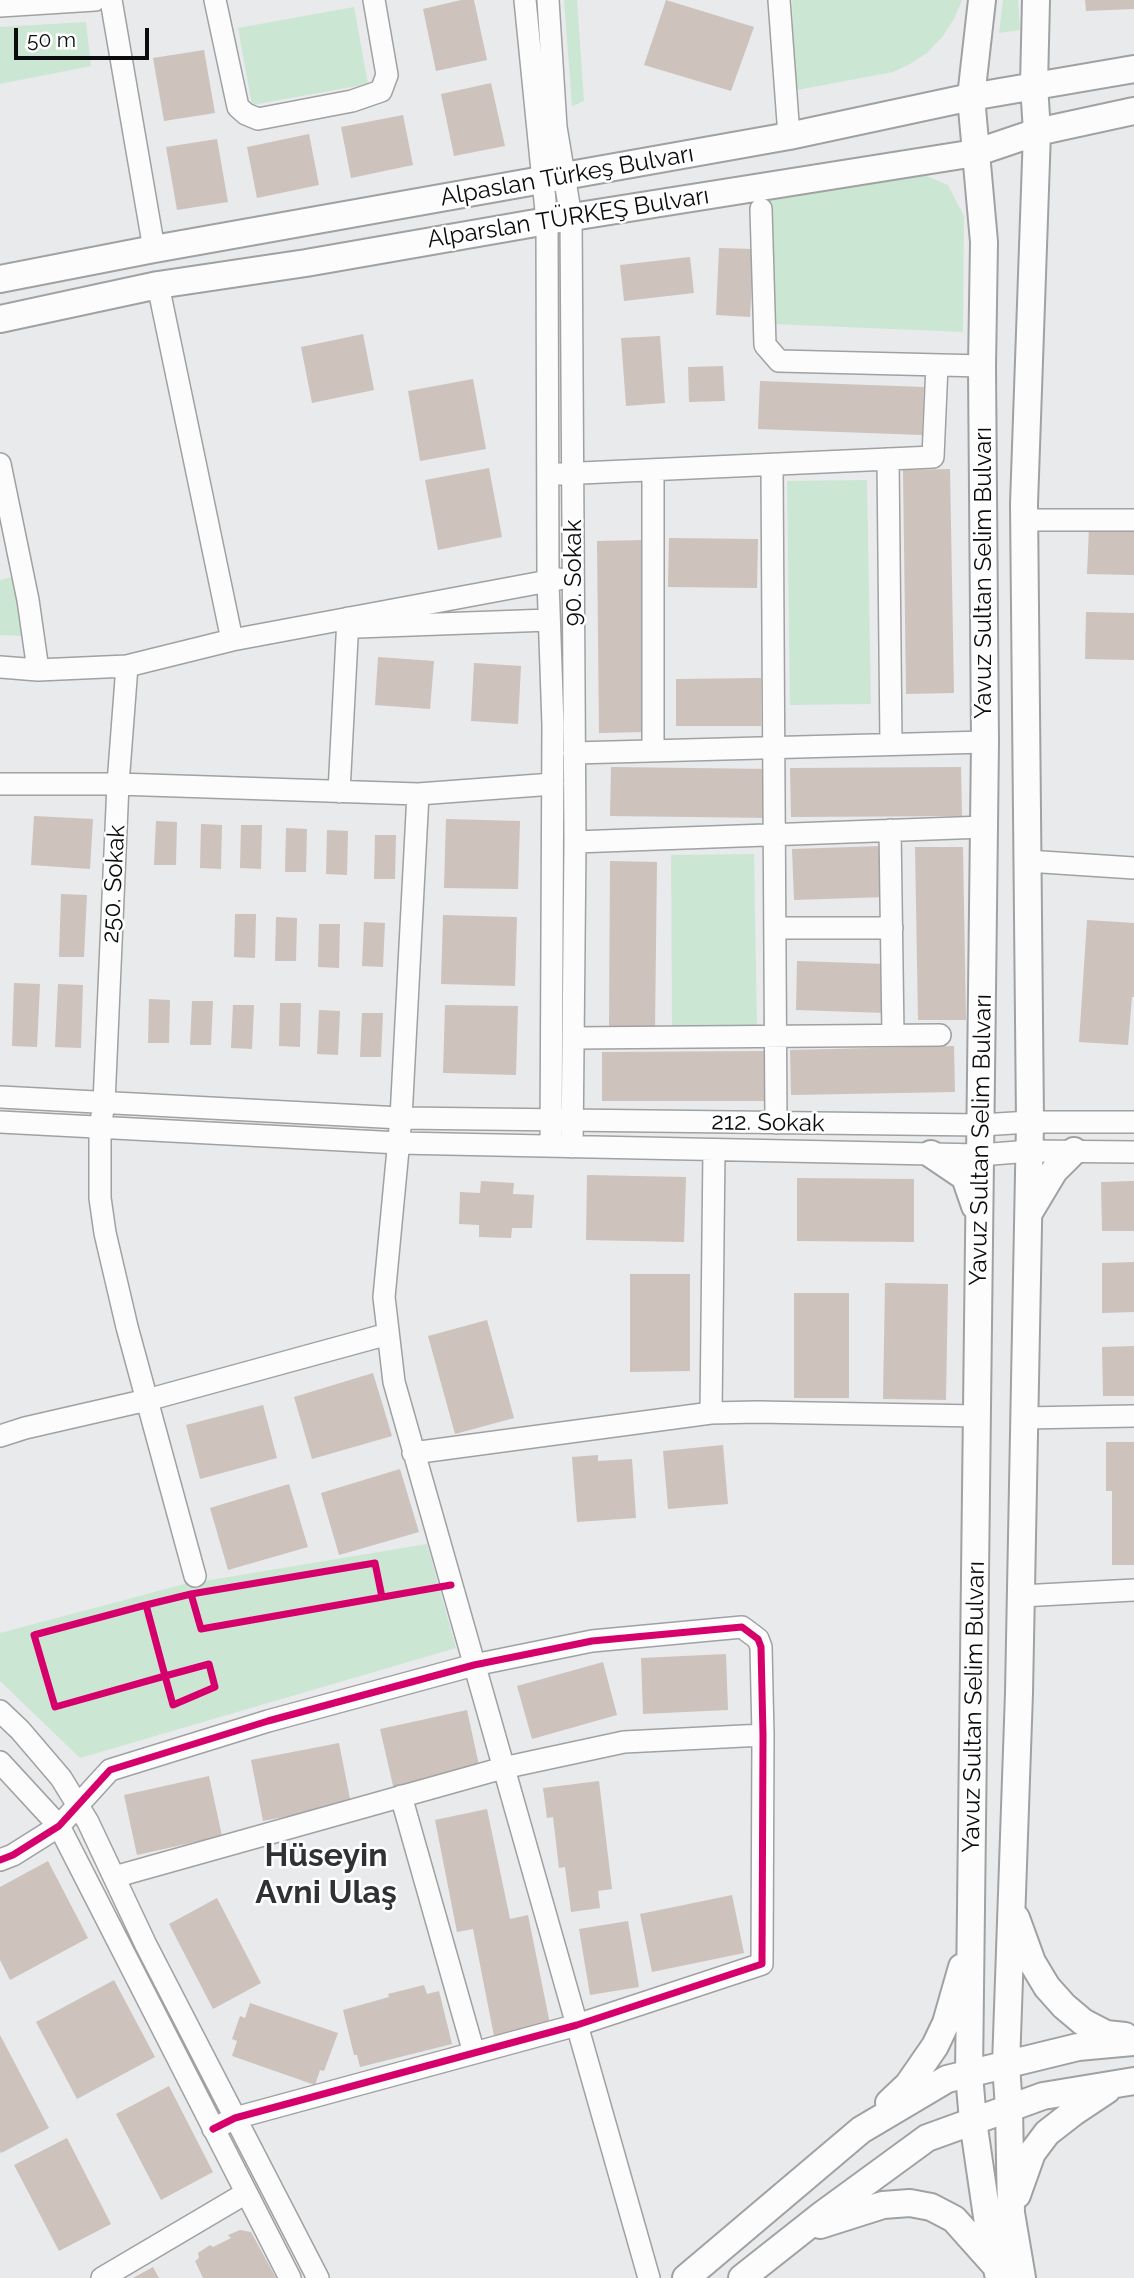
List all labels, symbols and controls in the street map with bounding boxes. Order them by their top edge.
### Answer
scale bar [18,14,152,58]
text: 50 m [27,27,76,52]
street label: Alpaslan Türkeş Bulvarı [438,140,696,212]
street label: Alparslan TÜRKEŞ Bulvarı [425,181,711,255]
street label: Yavuz Sultan Selim Bulvarı [970,427,998,719]
street label: 90. Sokak [560,520,588,626]
street label: 250. Sokak [97,824,131,944]
street label: Yavuz Sultan Selim Bulvarı [964,994,998,1286]
street label: 212. Sokak [711,1108,825,1138]
street label: Yavuz Sultan Selim Bulvarı [957,1561,991,1853]
district label: Hüseyin Avni Ulaş [255,1837,397,1912]

